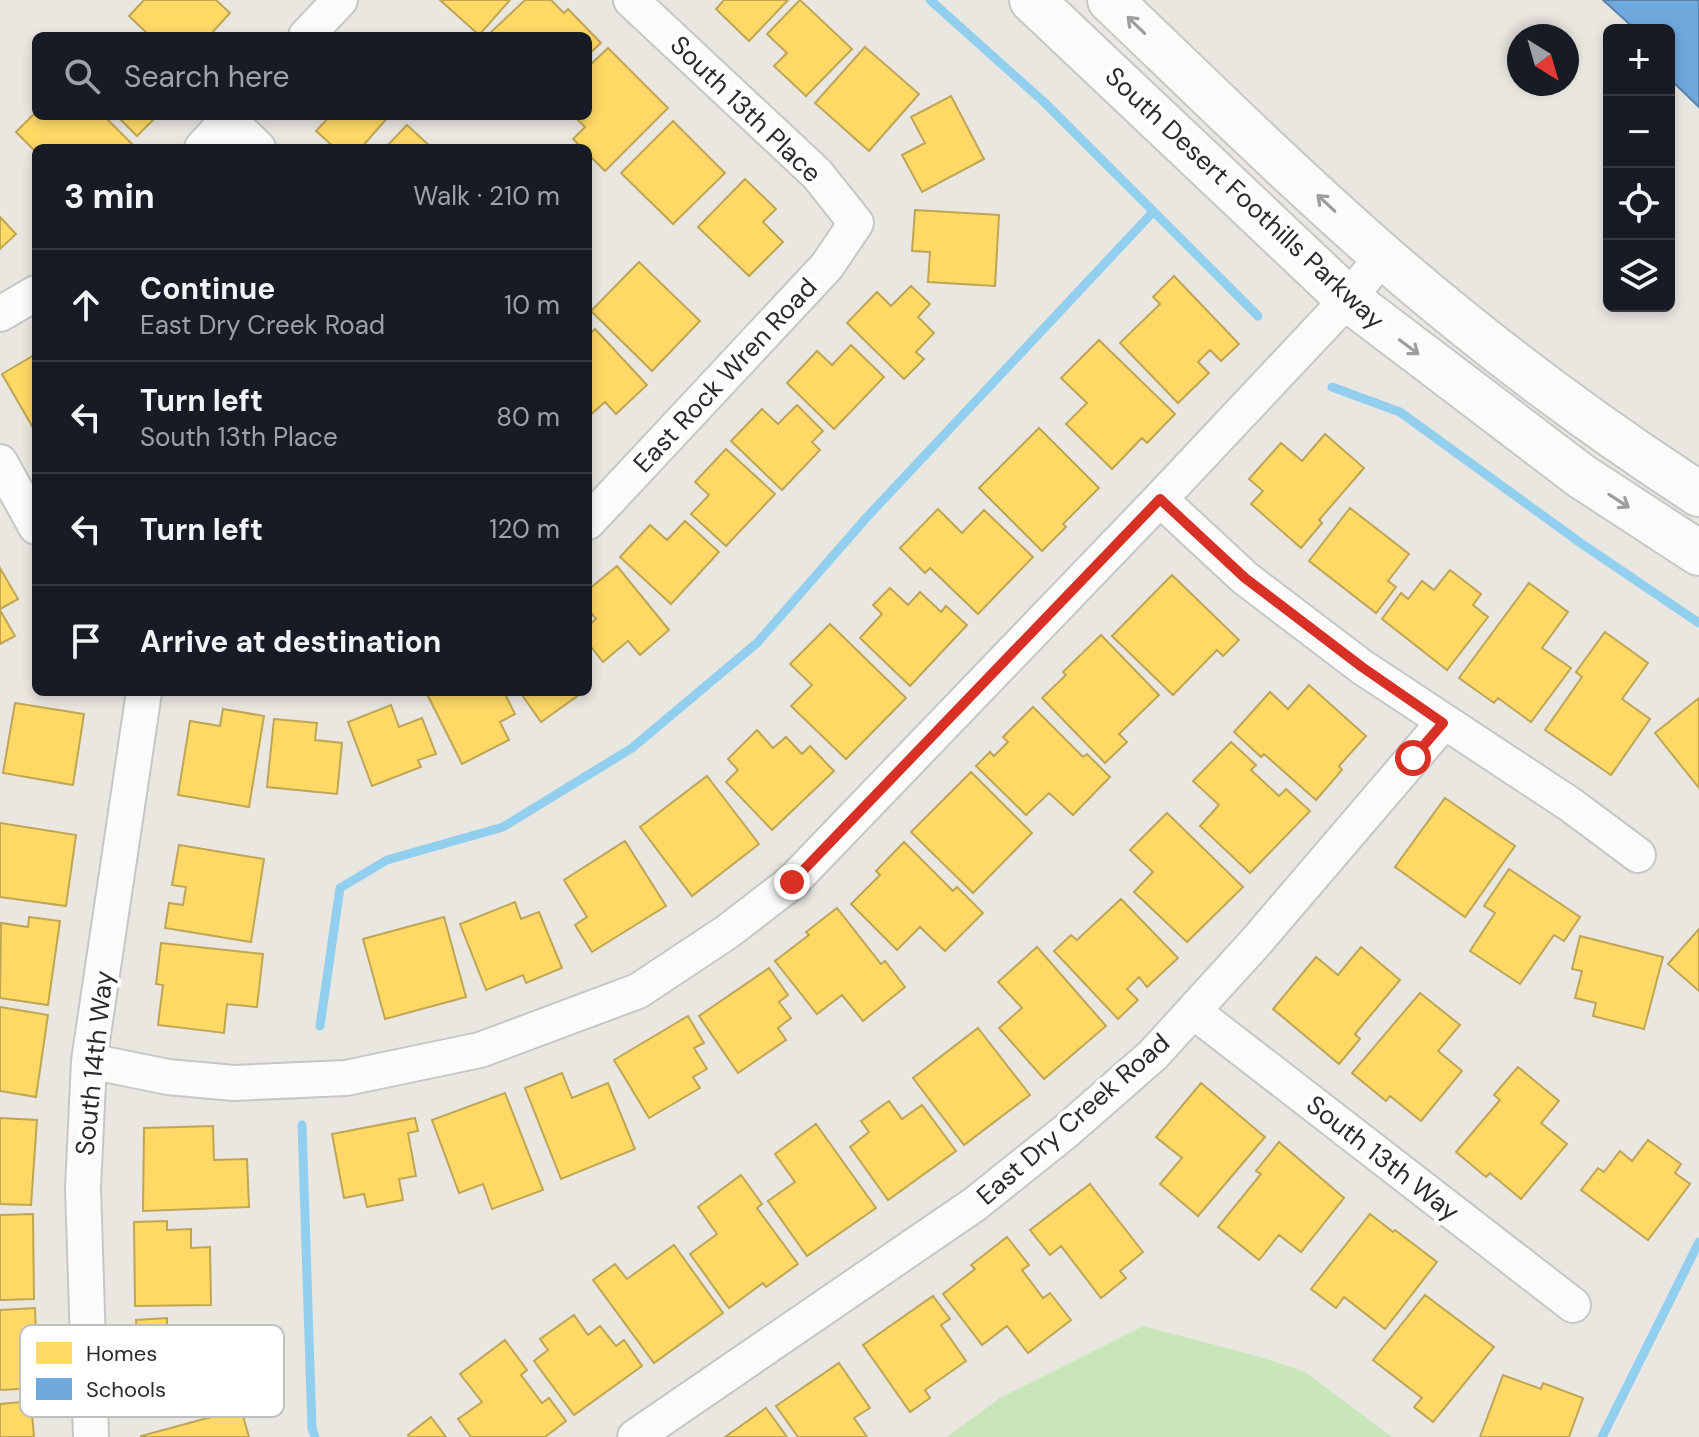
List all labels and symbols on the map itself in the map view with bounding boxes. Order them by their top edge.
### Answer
one-way arrow [1126,16,1146,35]
north arrow [1507,24,1579,96]
street label: South 13th Place [663,28,829,190]
street label: South Desert Foothills Parkway [1098,59,1392,337]
one-way arrow [1317,194,1336,213]
street label: East Rock Wren Road [626,270,824,480]
one-way arrow [1398,338,1420,355]
one-way arrow [1607,493,1630,509]
route start [1395,740,1431,776]
route end [774,864,810,900]
street label: South 14th Way [67,969,121,1157]
street label: East Dry Creek Road [969,1026,1177,1212]
street label: South 13th Way [1300,1088,1466,1228]
legend [20,1325,284,1417]
text: Homes [86,1339,157,1368]
text: Schools [86,1375,166,1404]

